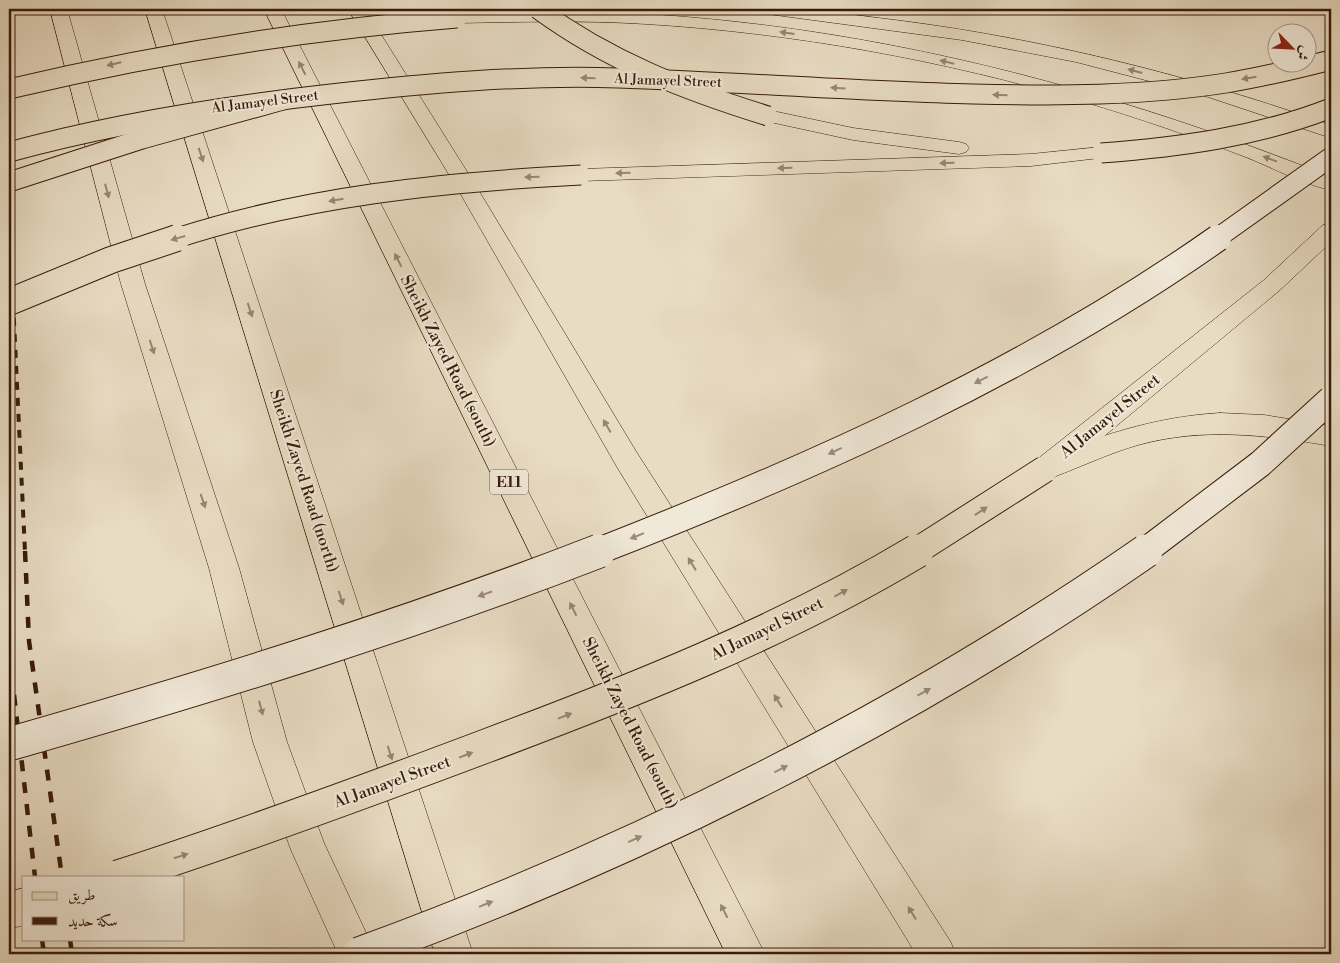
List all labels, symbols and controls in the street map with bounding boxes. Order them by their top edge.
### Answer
north arrow [1268,22,1318,72]
one-way arrow [779,29,795,37]
text: ش [1292,43,1314,63]
one-way arrow [939,58,954,66]
one-way arrow [106,60,122,68]
one-way arrow [298,61,306,75]
one-way arrow [1127,66,1142,74]
street label: Al Jamayel Street [613,70,722,92]
one-way arrow [580,74,596,82]
one-way arrow [1241,74,1257,82]
one-way arrow [830,84,846,92]
street label: Al Jamayel Street [210,87,320,118]
one-way arrow [992,91,1008,99]
one-way arrow [197,147,205,162]
one-way arrow [1262,155,1277,163]
one-way arrow [939,159,955,167]
one-way arrow [777,164,793,172]
one-way arrow [614,170,630,178]
one-way arrow [524,173,540,181]
one-way arrow [104,183,112,198]
one-way arrow [328,196,344,204]
one-way arrow [171,235,186,243]
one-way arrow [394,253,402,267]
street label: Sheikh Zayed Road (south) [396,272,500,450]
one-way arrow [246,302,254,317]
one-way arrow [148,340,156,355]
street label: Al Jamayel Street [1055,369,1164,463]
one-way arrow [974,376,988,384]
street label: Sheikh Zayed Road (north) [265,387,343,575]
one-way arrow [602,419,611,432]
one-way arrow [828,447,842,455]
road number: E11 [490,470,528,494]
one-way arrow [200,494,207,509]
one-way arrow [975,507,988,516]
one-way arrow [630,532,644,540]
one-way arrow [687,557,697,570]
one-way arrow [833,589,848,597]
one-way arrow [338,591,346,606]
one-way arrow [478,591,493,598]
street label: Al Jamayel Street [706,593,827,665]
one-way arrow [569,602,577,616]
street label: Sheikh Zayed Road (south) [578,634,682,812]
one-way arrow [918,687,931,696]
one-way arrow [774,695,783,708]
one-way arrow [257,701,265,716]
one-way arrow [558,712,572,720]
one-way arrow [387,746,395,761]
one-way arrow [459,750,473,758]
street label: Al Jamayel Street [330,751,454,813]
one-way arrow [774,765,788,773]
one-way arrow [628,835,642,843]
one-way arrow [174,852,189,860]
legend [22,876,185,940]
text: طريق [68,886,95,905]
one-way arrow [479,899,493,907]
one-way arrow [720,903,728,918]
one-way arrow [907,906,916,920]
text: سكة حديد [68,912,118,931]

